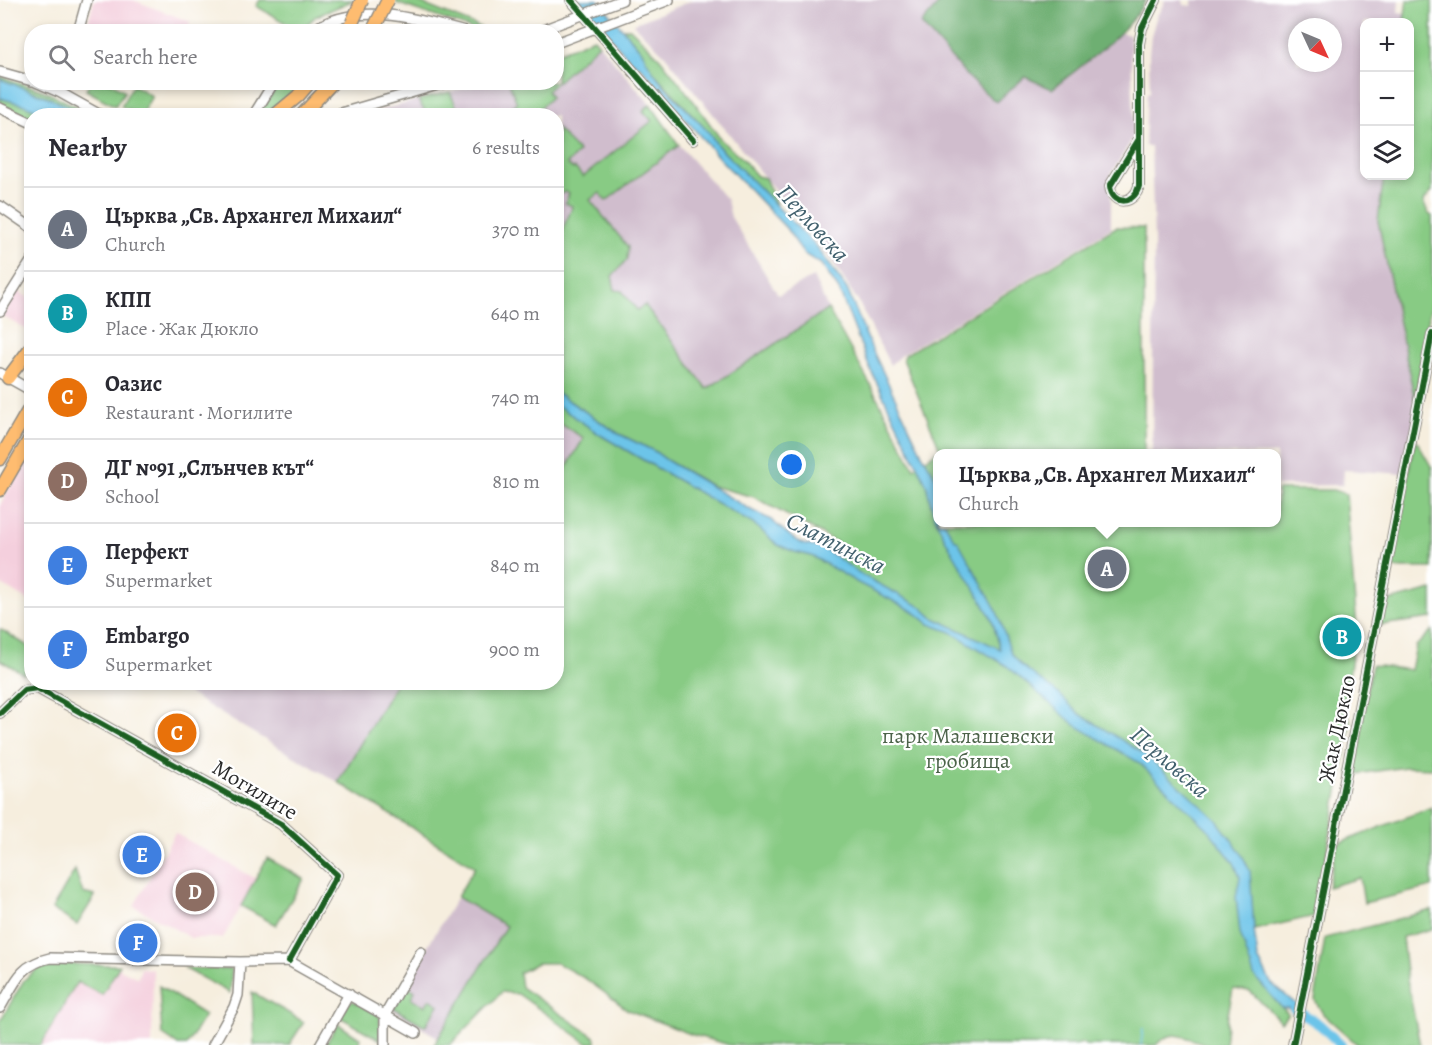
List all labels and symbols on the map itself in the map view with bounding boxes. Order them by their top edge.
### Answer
north arrow [1288,18,1342,72]
water label: Перловска [769,177,857,269]
your location [777,450,806,479]
water label: Слатинска [781,504,891,582]
pin: A [1088,546,1126,592]
pin: B [1322,614,1362,660]
street label: Жак Дюкло [1311,672,1363,786]
pin: C [158,710,196,756]
water label: Перловска [1124,719,1216,805]
park label: парк Малашевски гробища [882,721,1054,776]
street label: Могилите [207,753,303,827]
pin: E [122,832,162,878]
pin: D [176,870,214,914]
pin: F [118,920,158,966]

